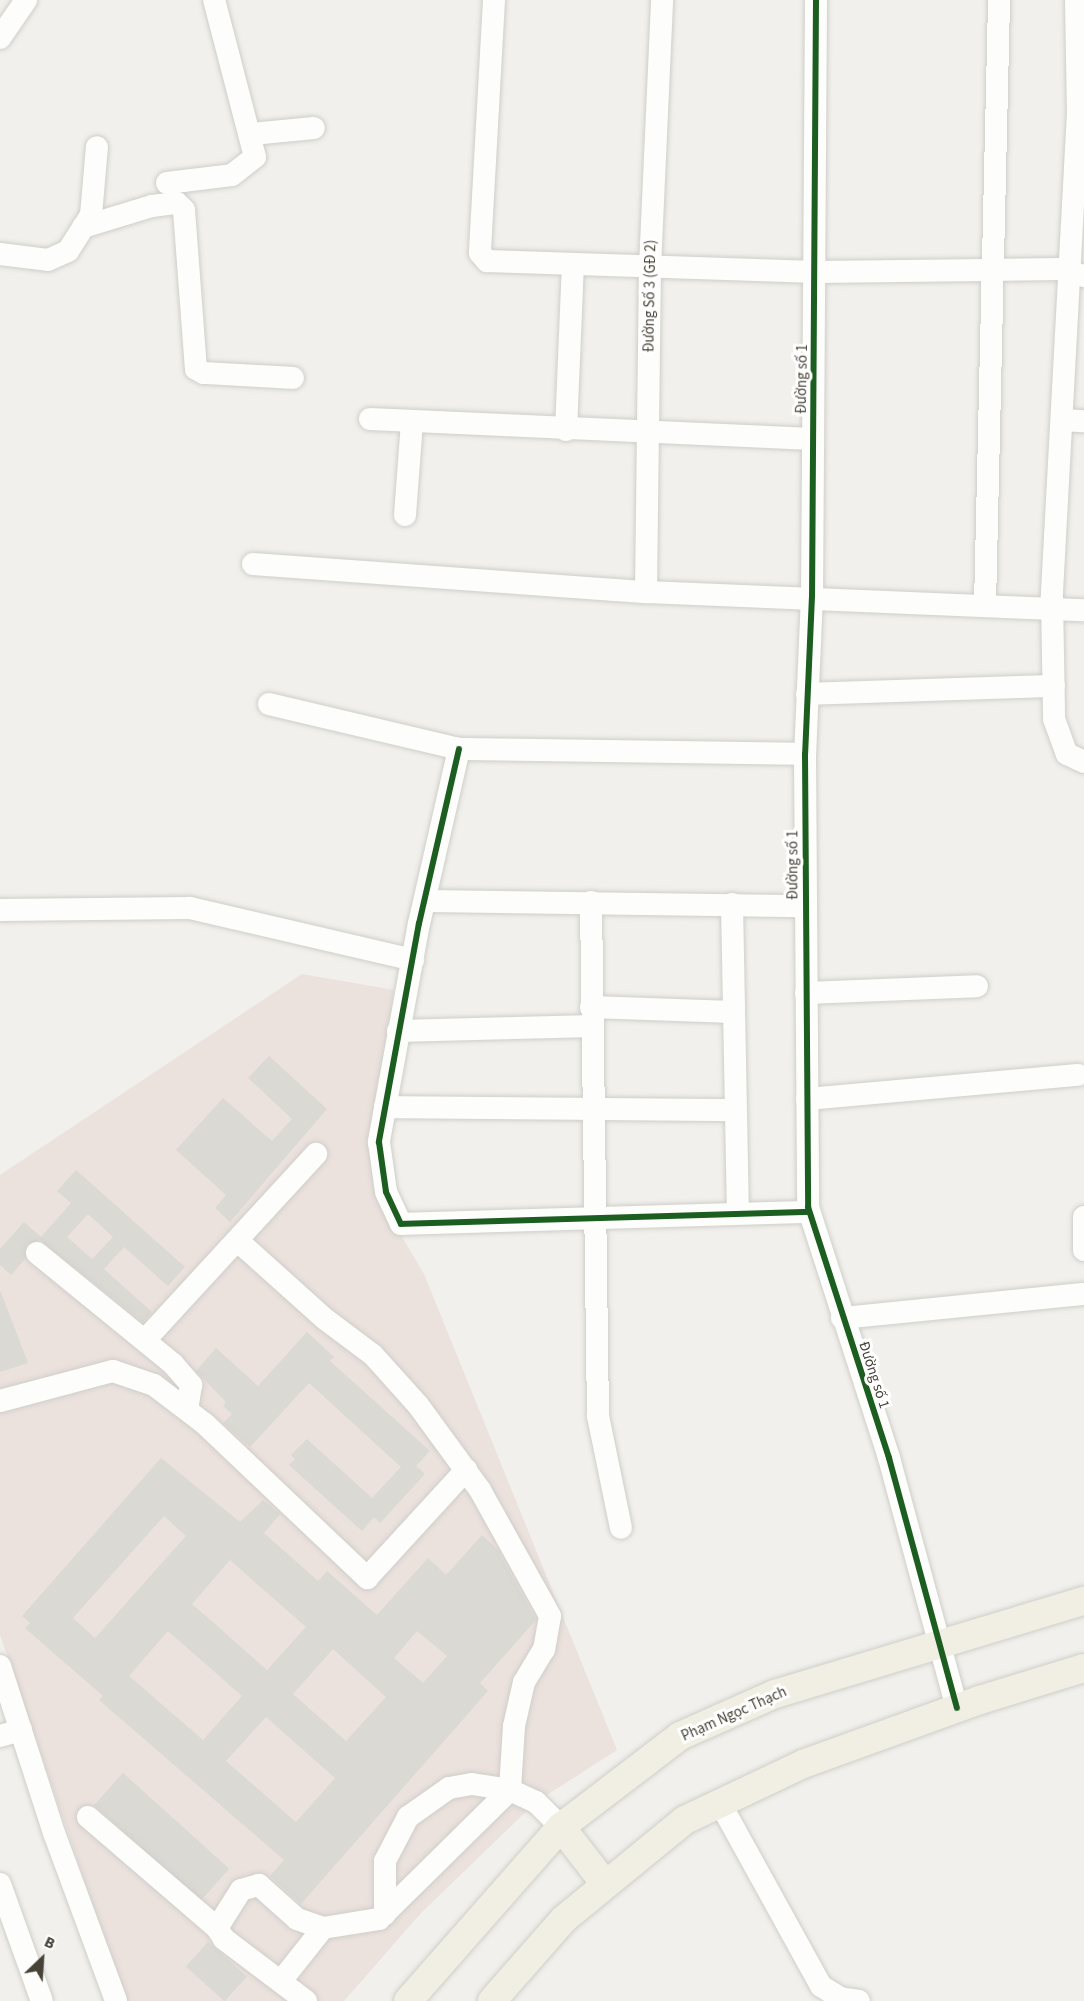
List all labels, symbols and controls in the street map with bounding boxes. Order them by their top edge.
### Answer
street label: Đường Số 3 (GĐ 2) [640,240,660,352]
street label: Đường số 1 [792,344,812,414]
street label: Đường số 1 [784,830,802,900]
street label: Đường số 1 [855,1339,893,1411]
street label: Phạm Ngọc Thạch [679,1683,789,1745]
north arrow [12,1929,72,1989]
text: B [41,1931,59,1955]

